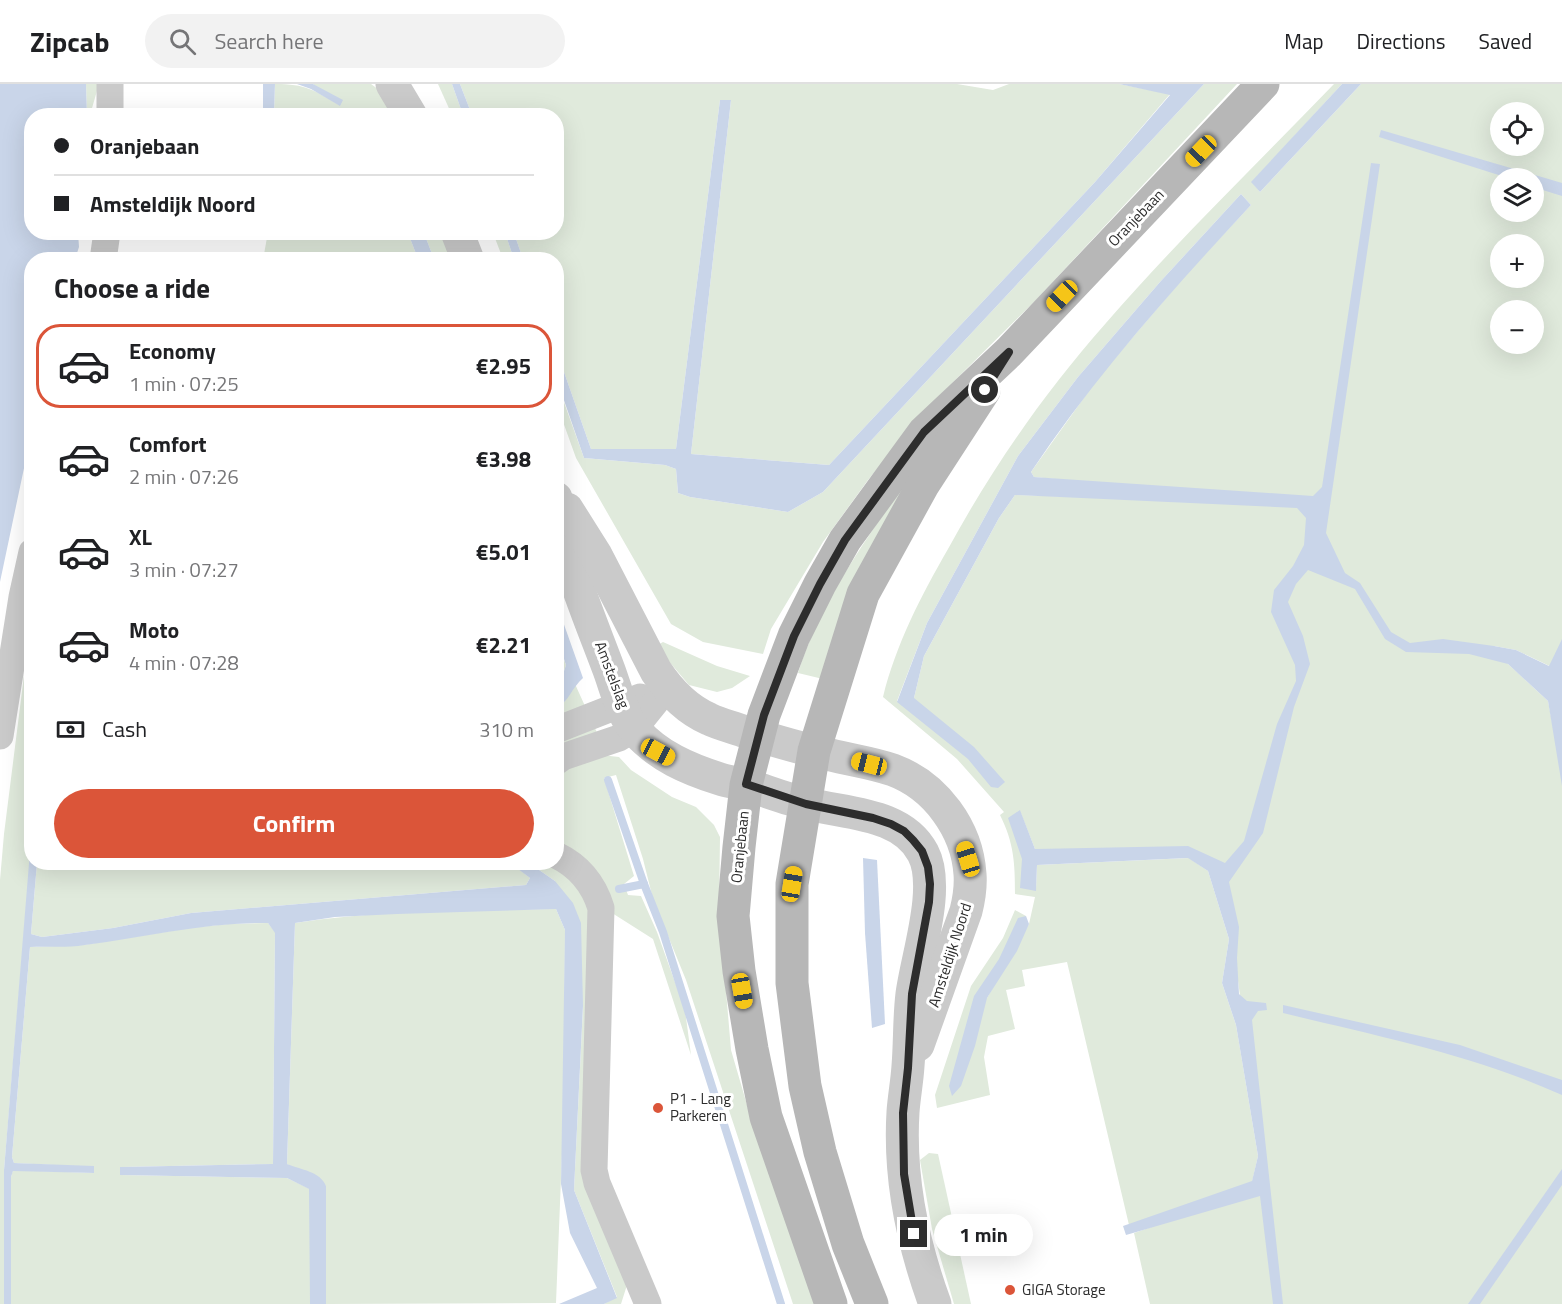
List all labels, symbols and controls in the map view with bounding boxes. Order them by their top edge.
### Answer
search box [145,14,565,68]
text: Zipcab [30,20,109,63]
text: Search here [214,24,324,58]
icon: search [166,25,199,58]
text: Map [1284,25,1324,57]
text: Directions [1357,25,1446,57]
text: Saved [1479,25,1532,57]
map controls [1490,102,1544,354]
button: locate [1490,102,1544,156]
text: Oranjebaan [90,129,199,163]
car [1182,132,1220,170]
button: layers [1490,168,1544,222]
street label: Oranjebaan [1102,184,1169,252]
text: Amsteldijk Noord [90,187,256,221]
button: + [1490,234,1544,288]
text: Choose a ride [54,267,210,308]
car [1043,277,1081,315]
button: − [1490,300,1544,354]
text: Economy [129,334,216,368]
icon: car [57,339,111,393]
text: €2.95 [476,349,531,383]
text: 1 min · 07:25 [129,368,239,399]
route start [971,376,998,403]
text: Comfort [129,427,207,461]
icon: car [57,432,111,486]
text: €3.98 [476,442,531,476]
text: 2 min · 07:26 [129,461,239,492]
text: XL [129,520,152,554]
icon: car [57,525,111,579]
text: €5.01 [476,535,531,569]
text: 3 min · 07:27 [129,554,239,585]
text: Moto [129,613,179,647]
icon: car [57,618,111,672]
text: €2.21 [476,628,531,662]
street label: Amstelslag [589,638,636,712]
text: 4 min · 07:28 [129,647,239,678]
text: Cash [102,712,147,746]
icon: cash [54,713,87,746]
text: 310 m [479,714,534,745]
car [638,736,678,768]
car [849,751,889,777]
button: Confirm [54,789,534,858]
street label: Oranjebaan [724,810,755,884]
car [954,839,982,879]
car [780,865,804,903]
street label: Amsteldijk Noord [922,900,977,1010]
car [730,972,754,1010]
place label: P1 - Lang Parkeren [670,1087,731,1127]
marker: P1 - Lang Parkeren [651,1101,665,1115]
callout: 1 min [935,1213,1034,1255]
text: 1 min [959,1219,1008,1250]
route end [900,1220,927,1247]
place label: GIGA Storage [1022,1278,1106,1301]
marker: GIGA Storage [1003,1283,1017,1297]

